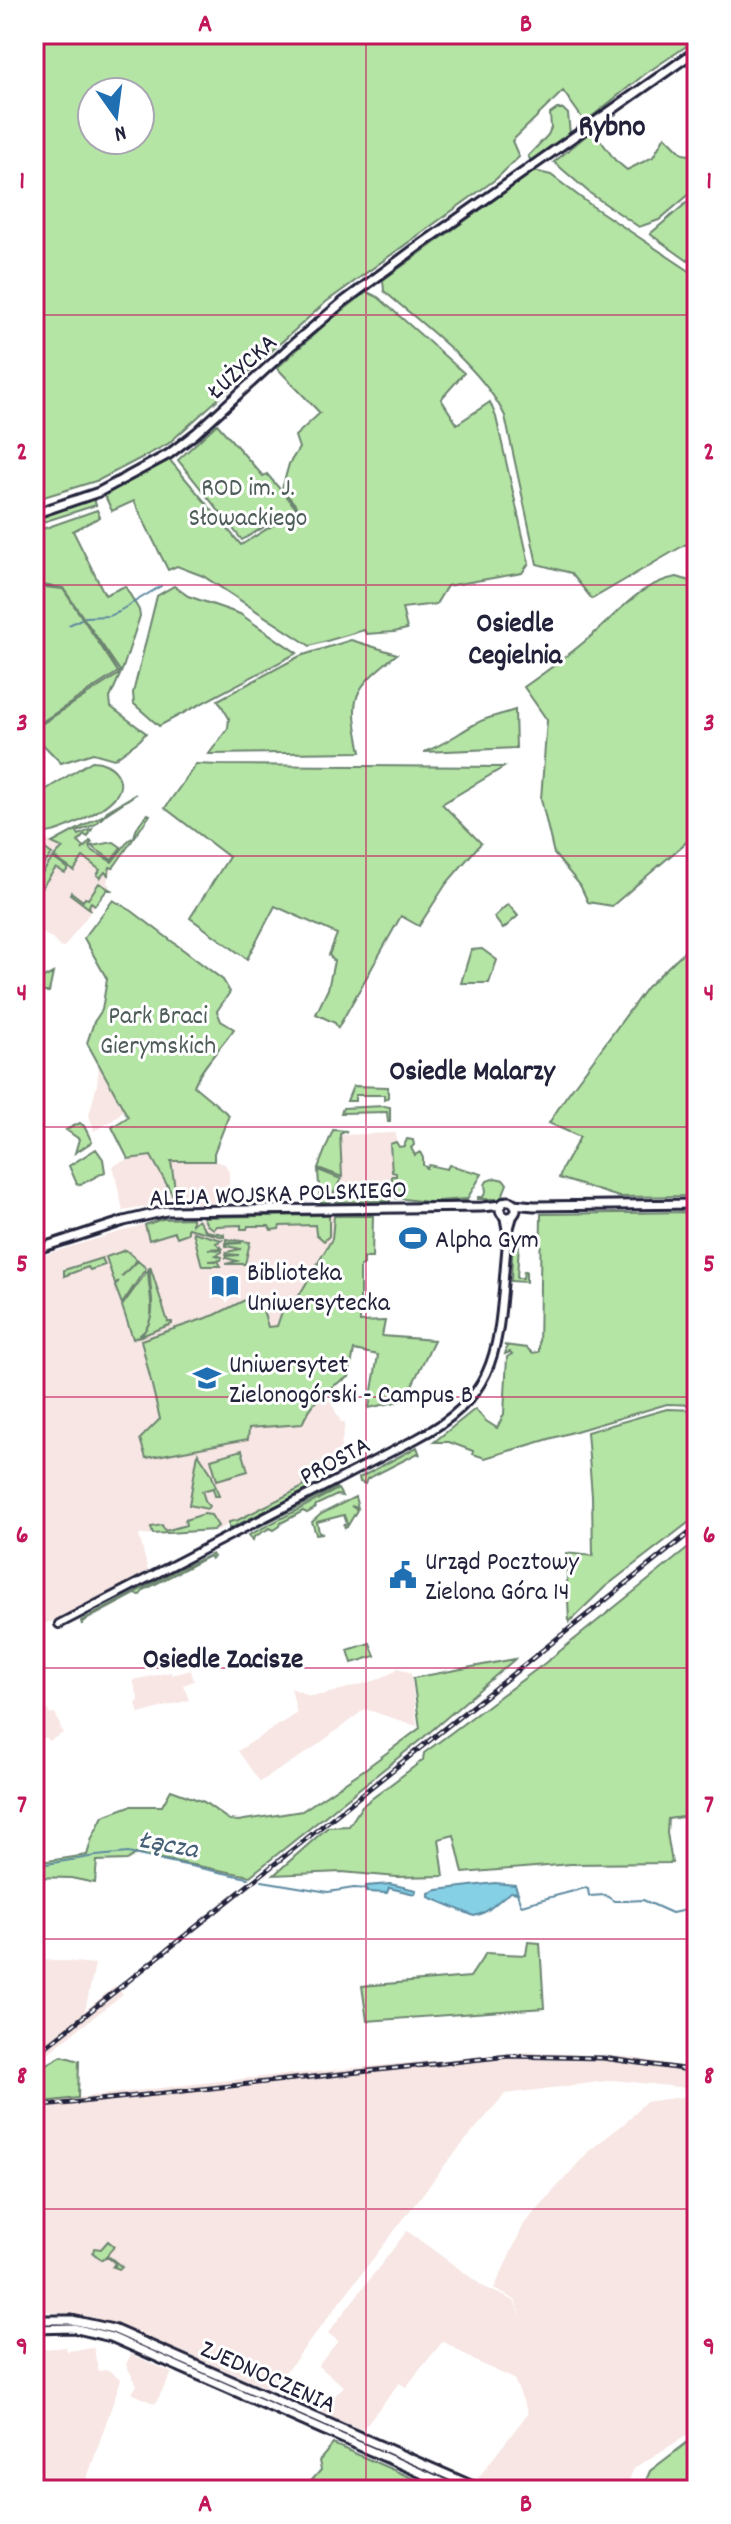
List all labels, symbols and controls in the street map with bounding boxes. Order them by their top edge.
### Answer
text: A [198,7,212,44]
text: B [520,7,532,44]
north arrow [76,76,156,156]
district label: Rybno [579,108,645,151]
text: N [111,116,129,148]
text: 1 [19,164,25,201]
text: 1 [706,164,712,201]
street label: ŁUŻYCKA [199,326,287,410]
text: 2 [16,435,28,472]
text: 2 [703,435,715,472]
park label: ROD im. J. Słowackiego [189,471,307,538]
district label: Osiedle Cegielnia [468,606,563,678]
text: 3 [16,706,28,743]
text: 3 [703,706,715,743]
text: 4 [17,976,27,1013]
text: 4 [704,976,714,1013]
park label: Park Braci Gierymskich [100,999,216,1066]
district label: Osiedle Malarzy [389,1054,556,1094]
street label: ALEJA WOJSKA POLSKIEGO [149,1173,408,1218]
sports icon: Alpha Gym [398,1223,428,1253]
place label: Alpha Gym [435,1223,539,1260]
text: 5 [16,1247,28,1284]
text: 5 [703,1247,715,1284]
place label: Biblioteka Uniwersytecka [247,1256,391,1323]
library icon: Biblioteka Uniwersytecka [210,1271,240,1301]
place label: Uniwersytet Zielonogórski - Campus B [229,1348,473,1415]
school or university icon: Uniwersytet Zielonogórski - Campus B [192,1363,222,1393]
street label: PROSTA [294,1428,378,1496]
text: 6 [16,1518,28,1555]
text: 6 [703,1518,715,1555]
place label: Urząd Pocztowy Zielona Góra 14 [425,1545,579,1612]
public building icon: Urząd Pocztowy Zielona Góra 14 [388,1560,418,1590]
district label: Osiedle Zacisze [143,1642,303,1682]
text: 7 [17,1788,27,1825]
text: 7 [704,1788,714,1825]
water label: Łącza [135,1822,203,1873]
text: 8 [17,2059,27,2096]
text: 8 [704,2059,714,2096]
text: 9 [16,2330,28,2367]
text: 9 [703,2330,715,2367]
street label: ZJEDNOCZENIA [194,2332,341,2425]
text: A [198,2487,212,2524]
text: B [520,2487,532,2524]

